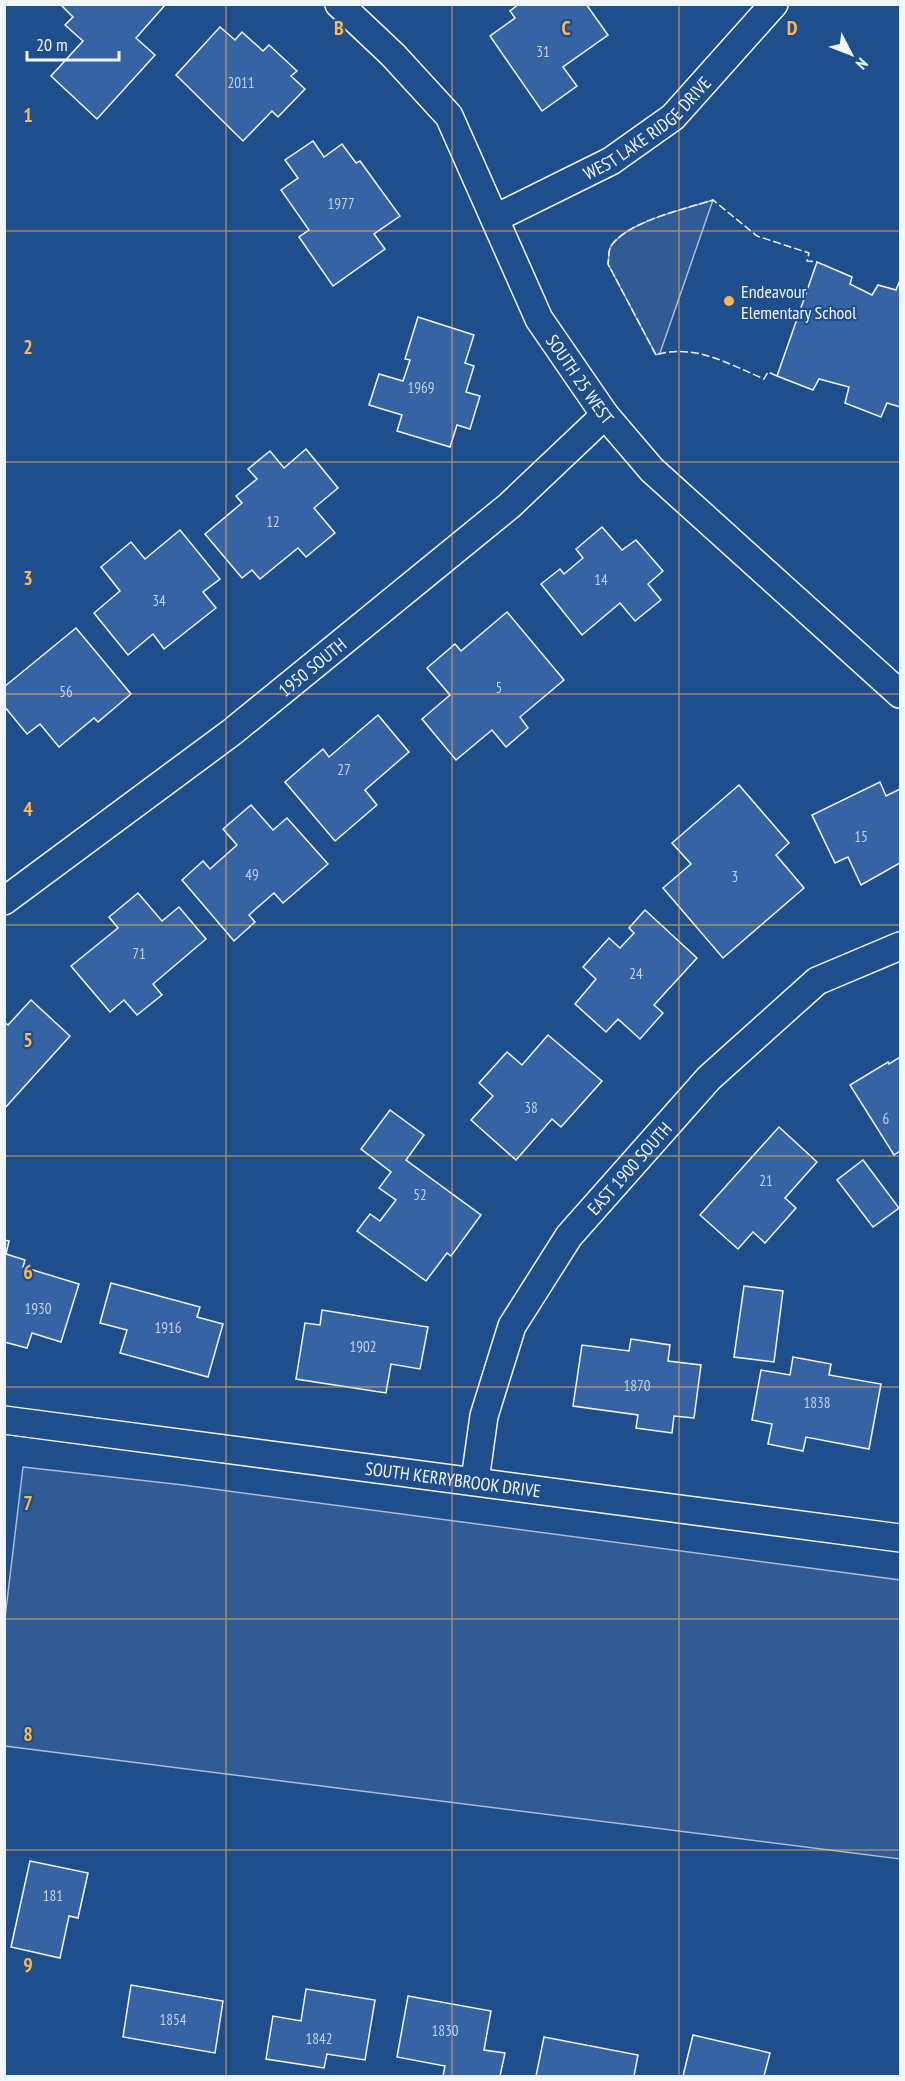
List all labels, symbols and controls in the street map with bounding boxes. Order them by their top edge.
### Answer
text: B [334,15,344,41]
text: C [561,15,571,41]
text: D [787,15,798,41]
scale bar [27,24,118,62]
north arrow [821,24,881,84]
text: 20 m [36,33,68,56]
house number: 31 [536,42,550,61]
text: N [852,54,872,74]
street label: WEST LAKE RIDGE DRIVE [579,71,715,184]
house number: 2011 [227,73,255,92]
text: 1 [23,102,33,128]
house number: 1977 [327,194,355,213]
place label: Endeavour Elementary School [741,280,857,324]
marker: Endeavour Elementary School [722,294,736,308]
street label: SOUTH 25 WEST [541,330,619,429]
text: 2 [23,334,33,360]
house number: 1969 [407,378,435,397]
house number: 12 [266,512,280,531]
text: 3 [23,565,33,591]
house number: 14 [594,570,608,589]
house number: 34 [152,591,166,610]
street label: 1950 SOUTH [273,632,351,701]
house number: 5 [496,678,502,697]
house number: 56 [59,682,73,701]
house number: 27 [337,760,351,779]
text: 4 [23,796,33,822]
house number: 15 [854,827,868,846]
house number: 49 [245,865,259,884]
house number: 3 [732,867,738,886]
house number: 71 [132,944,146,963]
house number: 24 [629,964,643,983]
text: 5 [23,1027,33,1053]
house number: 38 [524,1098,538,1117]
house number: 6 [883,1109,890,1128]
street label: EAST 1900 SOUTH [582,1117,676,1219]
house number: 21 [759,1171,773,1190]
house number: 52 [413,1185,427,1204]
text: 6 [23,1259,33,1285]
house number: 1930 [24,1299,52,1318]
house number: 1916 [154,1318,182,1337]
house number: 1902 [349,1337,377,1356]
house number: 1870 [623,1376,651,1395]
house number: 1838 [803,1393,831,1412]
street label: SOUTH KERRYBROOK DRIVE [364,1456,542,1502]
text: 7 [23,1490,33,1516]
text: 8 [23,1721,33,1747]
house number: 181 [43,1886,63,1905]
text: 9 [23,1952,33,1978]
house number: 1854 [159,2010,187,2029]
house number: 1830 [431,2021,459,2040]
house number: 1842 [305,2029,333,2048]

